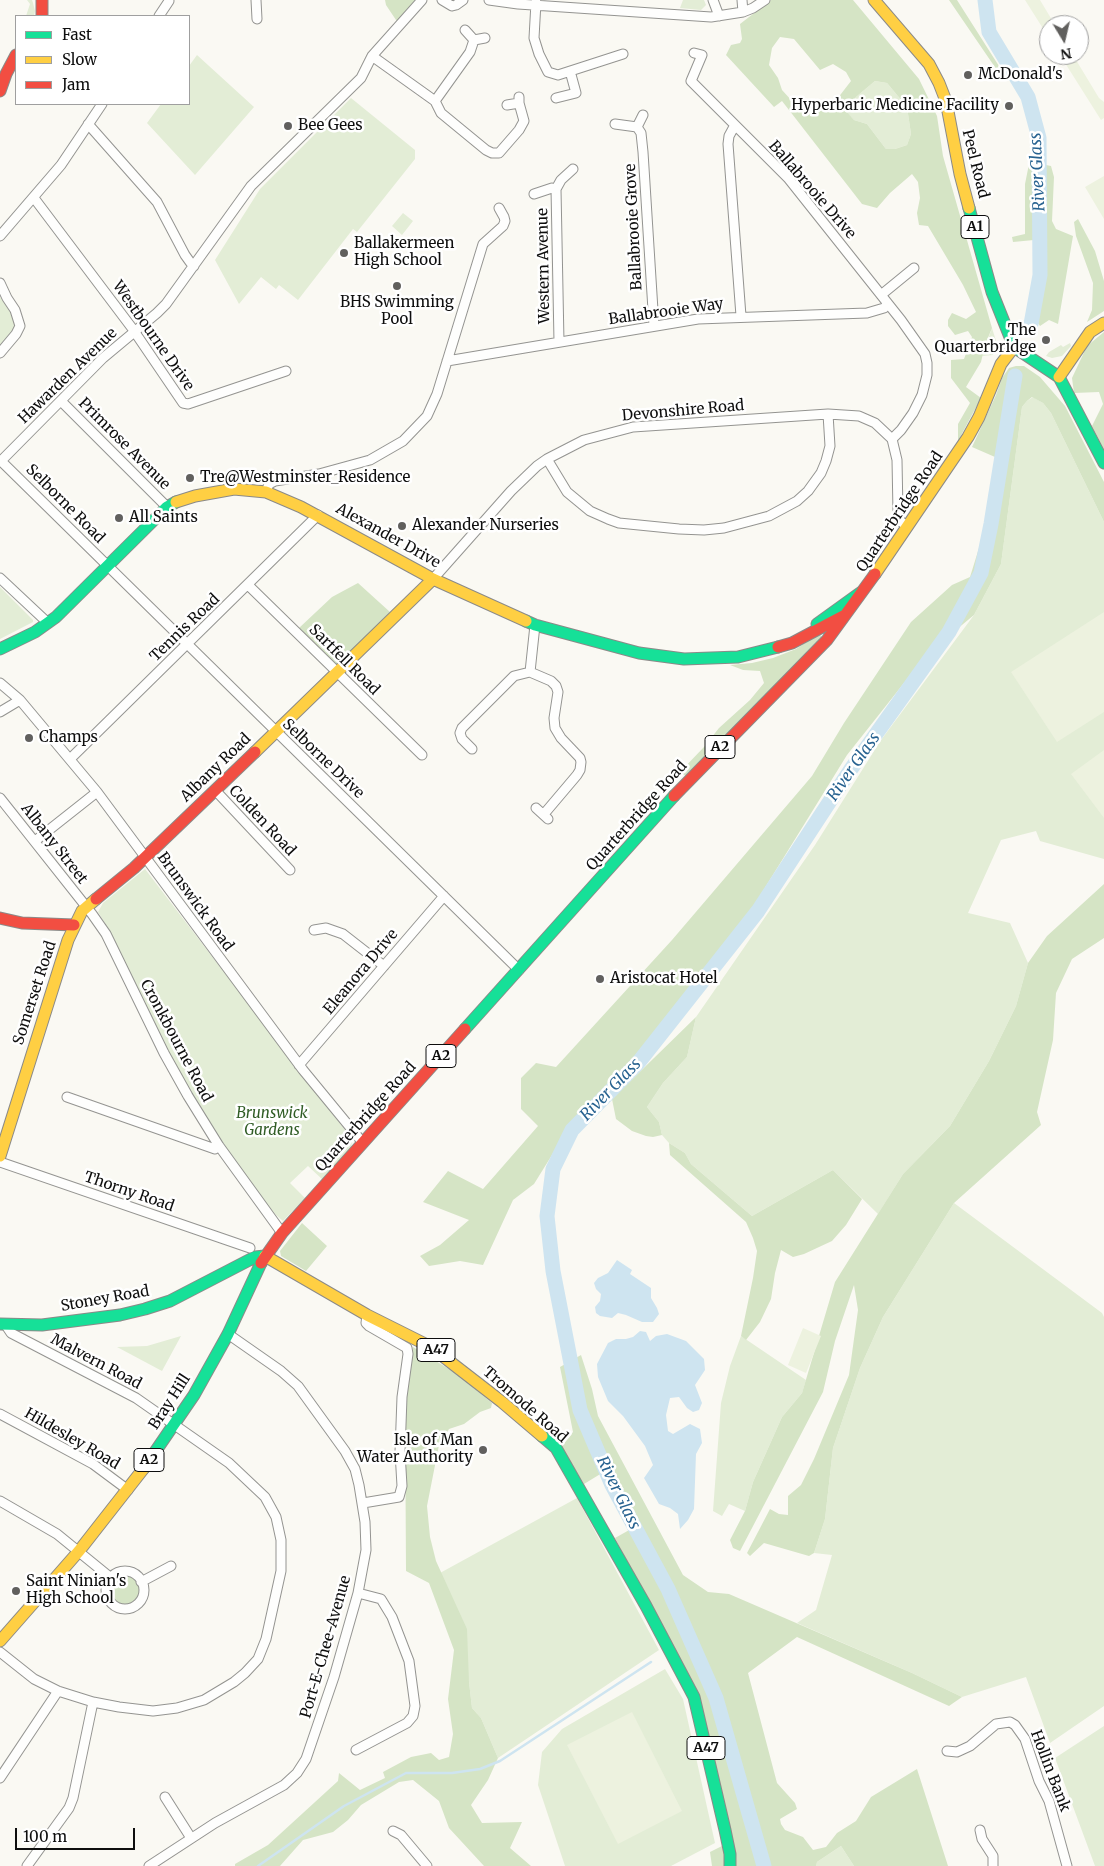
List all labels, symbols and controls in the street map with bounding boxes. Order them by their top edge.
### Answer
legend [15,15,190,105]
north arrow [1039,15,1089,65]
text: Fast [62,25,92,44]
text: N [1059,44,1073,64]
text: Slow [62,50,97,69]
place label: McDonald's [978,66,1063,84]
marker: McDonald's [962,69,974,81]
text: Jam [62,75,90,94]
place label: Hyperbaric Medicine Facility [791,97,999,115]
marker: Hyperbaric Medicine Facility [1003,100,1015,112]
place label: Bee Gees [298,117,363,135]
marker: Bee Gees [282,120,294,132]
street label: Peel Road [958,128,992,200]
water label: River Glass [1026,132,1050,212]
street label: Ballabrooie Drive [765,137,859,243]
street label: Ballabrooie Grove [622,163,646,291]
street label: Western Avenue [534,208,554,324]
road number: A1 [961,216,989,238]
place label: Ballakermeen High School [354,235,454,270]
marker: Ballakermeen High School [338,247,350,259]
street label: Westbourne Drive [108,278,198,394]
marker: BHS Swimming Pool [391,280,403,292]
place label: BHS Swimming Pool [340,294,454,329]
street label: Ballabrooie Way [607,295,725,329]
place label: The Quarterbridge [934,322,1036,357]
street label: Hawarden Avenue [15,324,121,428]
marker: The Quarterbridge [1040,334,1052,346]
street label: Primrose Avenue [74,394,174,494]
street label: Devonshire Road [621,397,745,425]
street label: Quarterbridge Road [853,448,947,576]
street label: Selborne Road [22,461,108,547]
place label: Tre@Westminster_Residence [200,469,410,487]
marker: Tre@Westminster_Residence [184,472,196,484]
street label: Alexander Drive [333,500,443,572]
place label: All Saints [129,509,198,527]
marker: All Saints [113,512,125,524]
place label: Alexander Nurseries [412,517,559,535]
marker: Alexander Nurseries [396,520,408,532]
street label: Tennis Road [146,590,224,666]
street label: Sartfell Road [305,621,383,699]
street label: Selborne Drive [278,716,368,802]
place label: Champs [39,729,98,747]
water label: River Glass [823,729,885,805]
street label: Albany Road [177,730,255,806]
marker: Champs [23,732,35,744]
road number: A2 [705,736,735,759]
street label: Quarterbridge Road [583,757,691,875]
street label: Colden Road [225,782,299,860]
street label: Albany Street [17,800,91,888]
street label: Brunswick Road [153,849,237,955]
street label: Eleanora Drive [320,926,402,1018]
street label: Somerset Road [10,939,60,1047]
place label: Aristocat Hotel [610,970,718,988]
marker: Aristocat Hotel [594,973,606,985]
street label: Cronkbourne Road [136,977,216,1105]
road number: A2 [426,1044,456,1068]
water label: River Glass [577,1055,645,1125]
street label: Quarterbridge Road [312,1058,420,1176]
park label: Brunswick Gardens [236,1105,308,1140]
street label: Thorny Road [82,1168,176,1216]
street label: Stoney Road [59,1282,151,1316]
street label: Malvern Road [47,1331,145,1393]
road number: A47 [417,1338,455,1362]
street label: Tromode Road [479,1363,571,1447]
street label: Bray Hill [145,1371,195,1433]
street label: Hildesley Road [21,1404,123,1474]
place label: Isle of Man Water Authority [357,1432,473,1467]
marker: Isle of Man Water Authority [477,1444,489,1456]
road number: A2 [134,1448,164,1472]
water label: River Glass [592,1453,644,1533]
place label: Saint Ninian's High School [26,1573,126,1608]
street label: Port-E-Chee-Avenue [297,1574,355,1720]
marker: Saint Ninian's High School [10,1585,22,1597]
street label: Hollin Bank [1026,1728,1074,1814]
road number: A47 [687,1736,725,1760]
scale bar [18,1818,138,1850]
text: 100 m [23,1827,67,1846]

